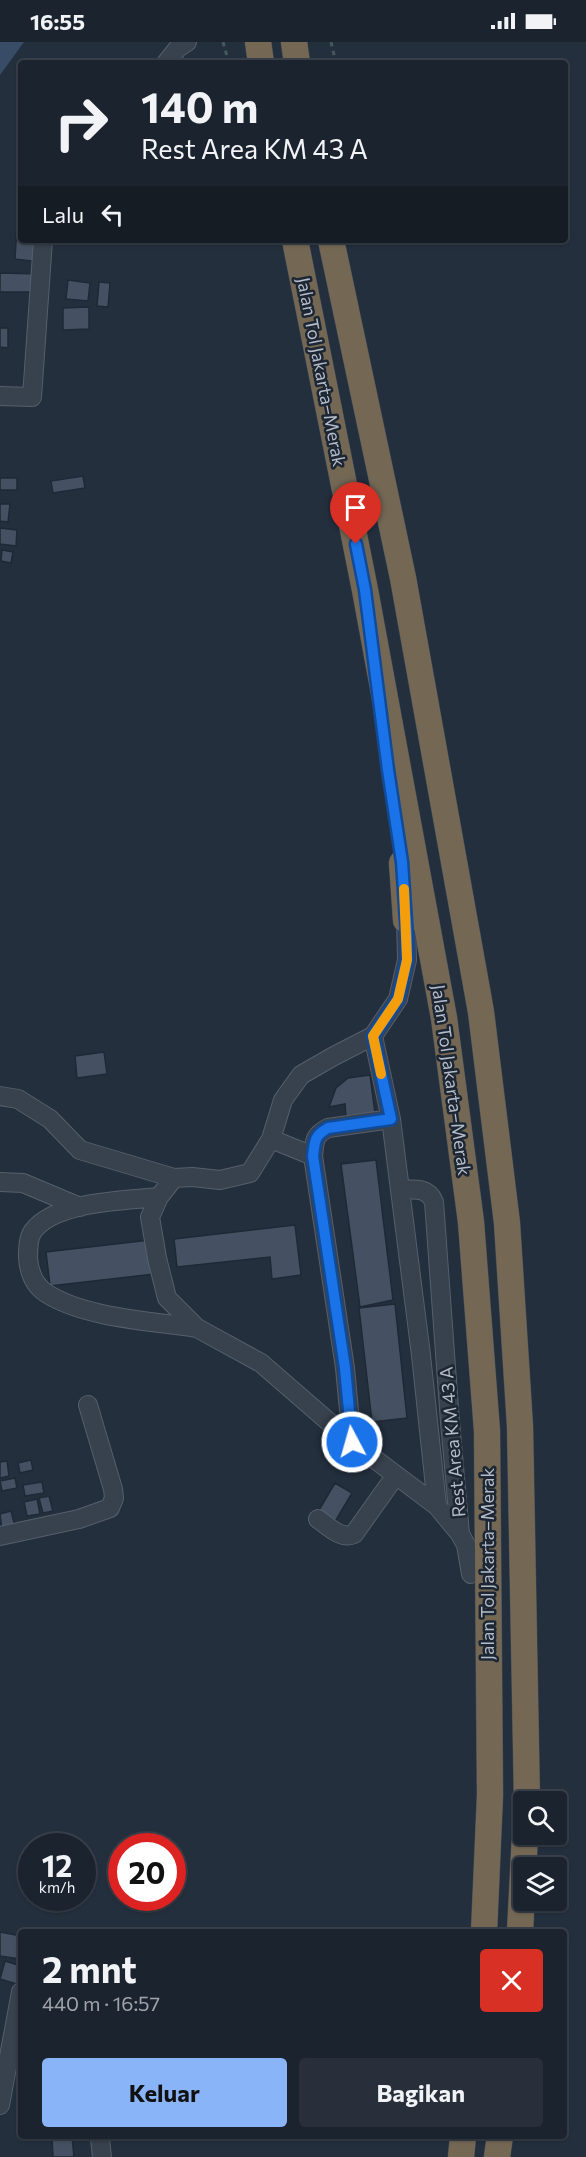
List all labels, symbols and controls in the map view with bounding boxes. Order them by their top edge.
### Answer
text: 16:55 [30,8,85,35]
text: 140 m [141,80,258,132]
icon: right [42,84,120,162]
text: Rest Area KM 43 A [141,132,368,165]
icon: left [96,198,129,231]
text: Lalu [42,201,84,228]
street label: Jalan Tol Jakarta–Merak [293,275,351,469]
pin [330,482,381,544]
icon: arrive [339,491,372,524]
street label: Jalan Tol Jakarta–Merak [428,983,476,1177]
street label: Rest Area KM 43 A [434,1366,470,1518]
position arrow [320,1410,384,1474]
street label: Jalan Tol Jakarta–Merak [476,1467,498,1660]
map controls [513,1791,567,1911]
button: search [513,1791,567,1845]
speed limit sign: 20 [108,1833,186,1911]
text: 12 [42,1846,72,1883]
button: layers [513,1857,567,1911]
text: km/h [39,1878,75,1896]
text: 2 mnt [42,1946,137,1990]
button: close [480,1949,543,2012]
text: 440 m · 16:57 [42,1991,160,2015]
button: Keluar [42,2058,287,2127]
button: Bagikan [299,2058,543,2127]

